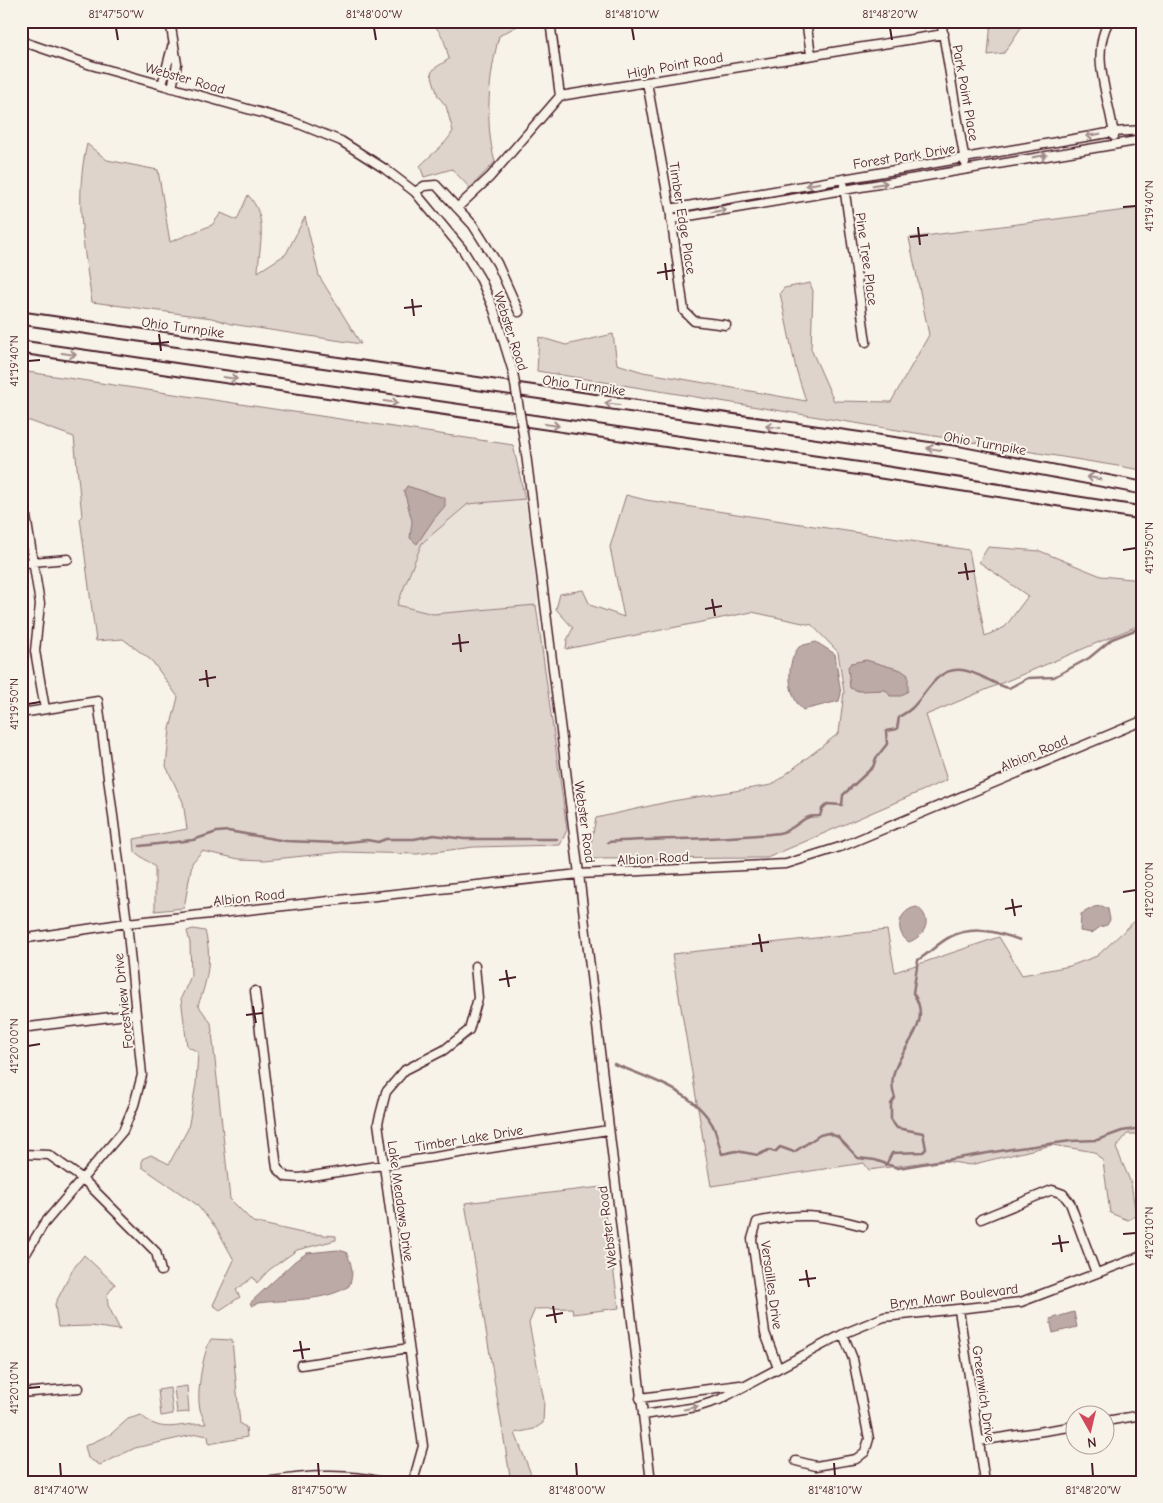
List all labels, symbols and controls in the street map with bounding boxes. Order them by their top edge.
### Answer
text: 81°47'50"W [88,7,144,21]
text: 81°48'00"W [346,7,403,21]
text: 81°48'10"W [605,7,660,21]
text: 81°48'20"W [862,7,918,21]
street label: Park Point Place [949,44,982,143]
street label: High Point Road [626,49,725,82]
street label: Webster Road [143,59,227,98]
one-way arrow [1086,131,1102,141]
street label: Forest Park Drive [852,140,956,173]
one-way arrow [1031,151,1047,161]
street label: Timber Edge Place [665,161,700,276]
one-way arrow [871,178,887,188]
one-way arrow [805,180,821,189]
text: 41°19'40"N [1142,180,1156,232]
one-way arrow [711,205,727,215]
street label: Pine Tree Place [852,212,881,307]
street label: Webster Road [490,289,531,373]
street label: Ohio Turnpike [140,313,226,342]
text: 41°19'40"N [7,335,21,387]
one-way arrow [61,349,77,359]
street label: Ohio Turnpike [541,371,627,400]
one-way arrow [222,373,238,383]
one-way arrow [383,397,399,407]
one-way arrow [605,399,621,409]
one-way arrow [544,420,560,430]
one-way arrow [765,421,781,431]
street label: Ohio Turnpike [942,428,1028,459]
one-way arrow [926,444,942,454]
one-way arrow [1086,473,1102,483]
text: 41°19'50"N [1142,522,1156,574]
text: 41°19'50"N [7,678,21,730]
street label: Albion Road [998,732,1071,775]
street label: Webster Road [570,780,599,864]
street label: Albion Road [617,848,689,869]
text: 41°20'00"N [1142,862,1156,918]
street label: Albion Road [212,885,286,910]
street label: Forestview Drive [110,952,137,1050]
text: 41°20'00"N [7,1018,21,1074]
street label: Timber Lake Drive [414,1122,524,1155]
street label: Lake Meadows Drive [384,1140,417,1263]
street label: Webster Road [594,1185,621,1269]
text: 41°20'10"N [1142,1207,1156,1259]
street label: Versailles Drive [757,1240,786,1330]
street label: Bryn Mawr Boulevard [889,1280,1019,1313]
street label: Greenwich Drive [968,1345,999,1444]
text: 41°20'10"N [7,1362,21,1414]
one-way arrow [682,1402,698,1412]
north arrow [1066,1406,1116,1456]
text: N [1086,1433,1097,1451]
text: 81°47'40"W [34,1483,89,1497]
text: 81°47'50"W [291,1483,347,1497]
text: 81°48'00"W [549,1483,606,1497]
text: 81°48'10"W [808,1483,863,1497]
text: 81°48'20"W [1065,1483,1121,1497]

